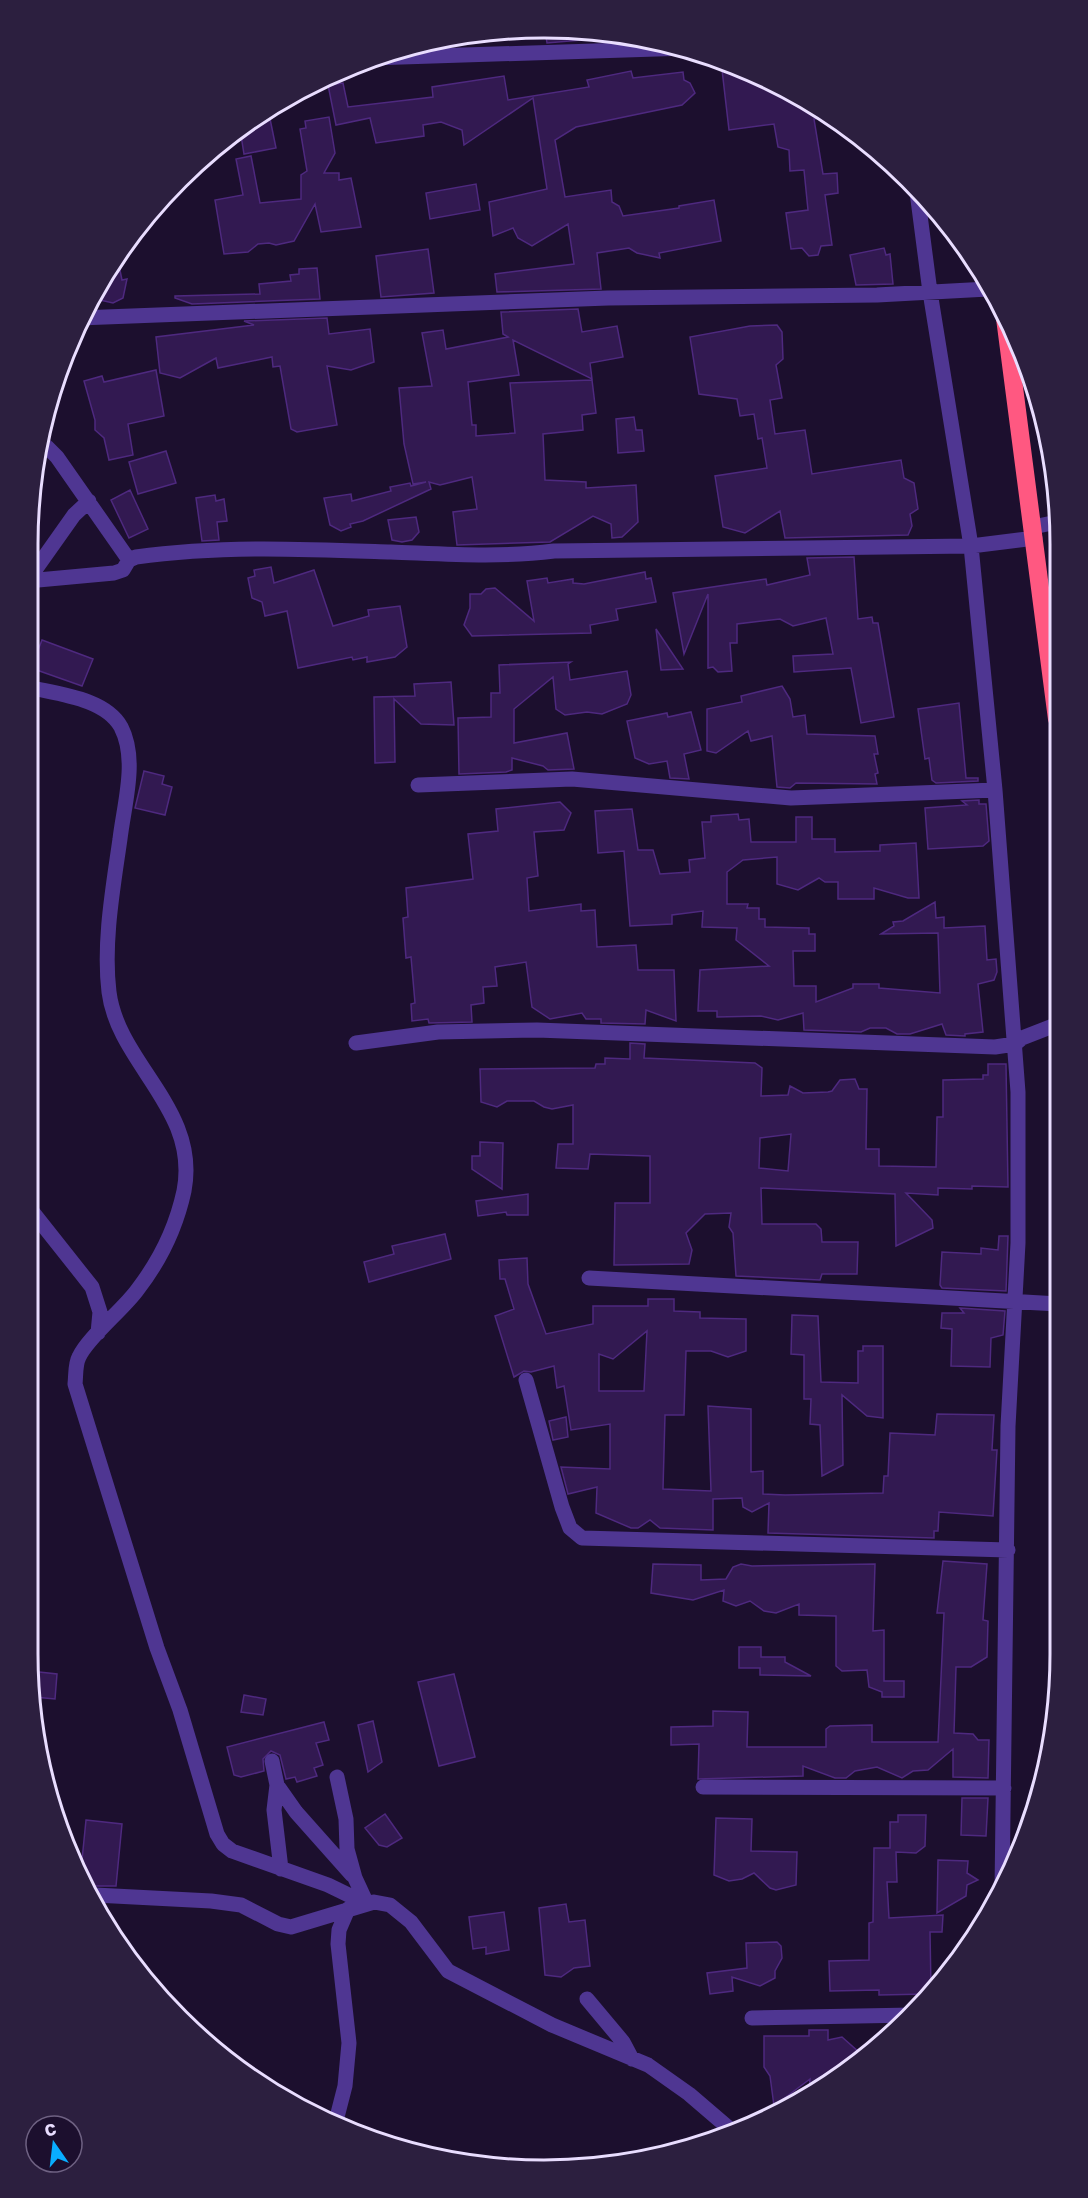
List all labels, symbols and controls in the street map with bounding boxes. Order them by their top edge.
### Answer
north arrow [24,2114,84,2174]
text: С [42,2118,58,2141]

